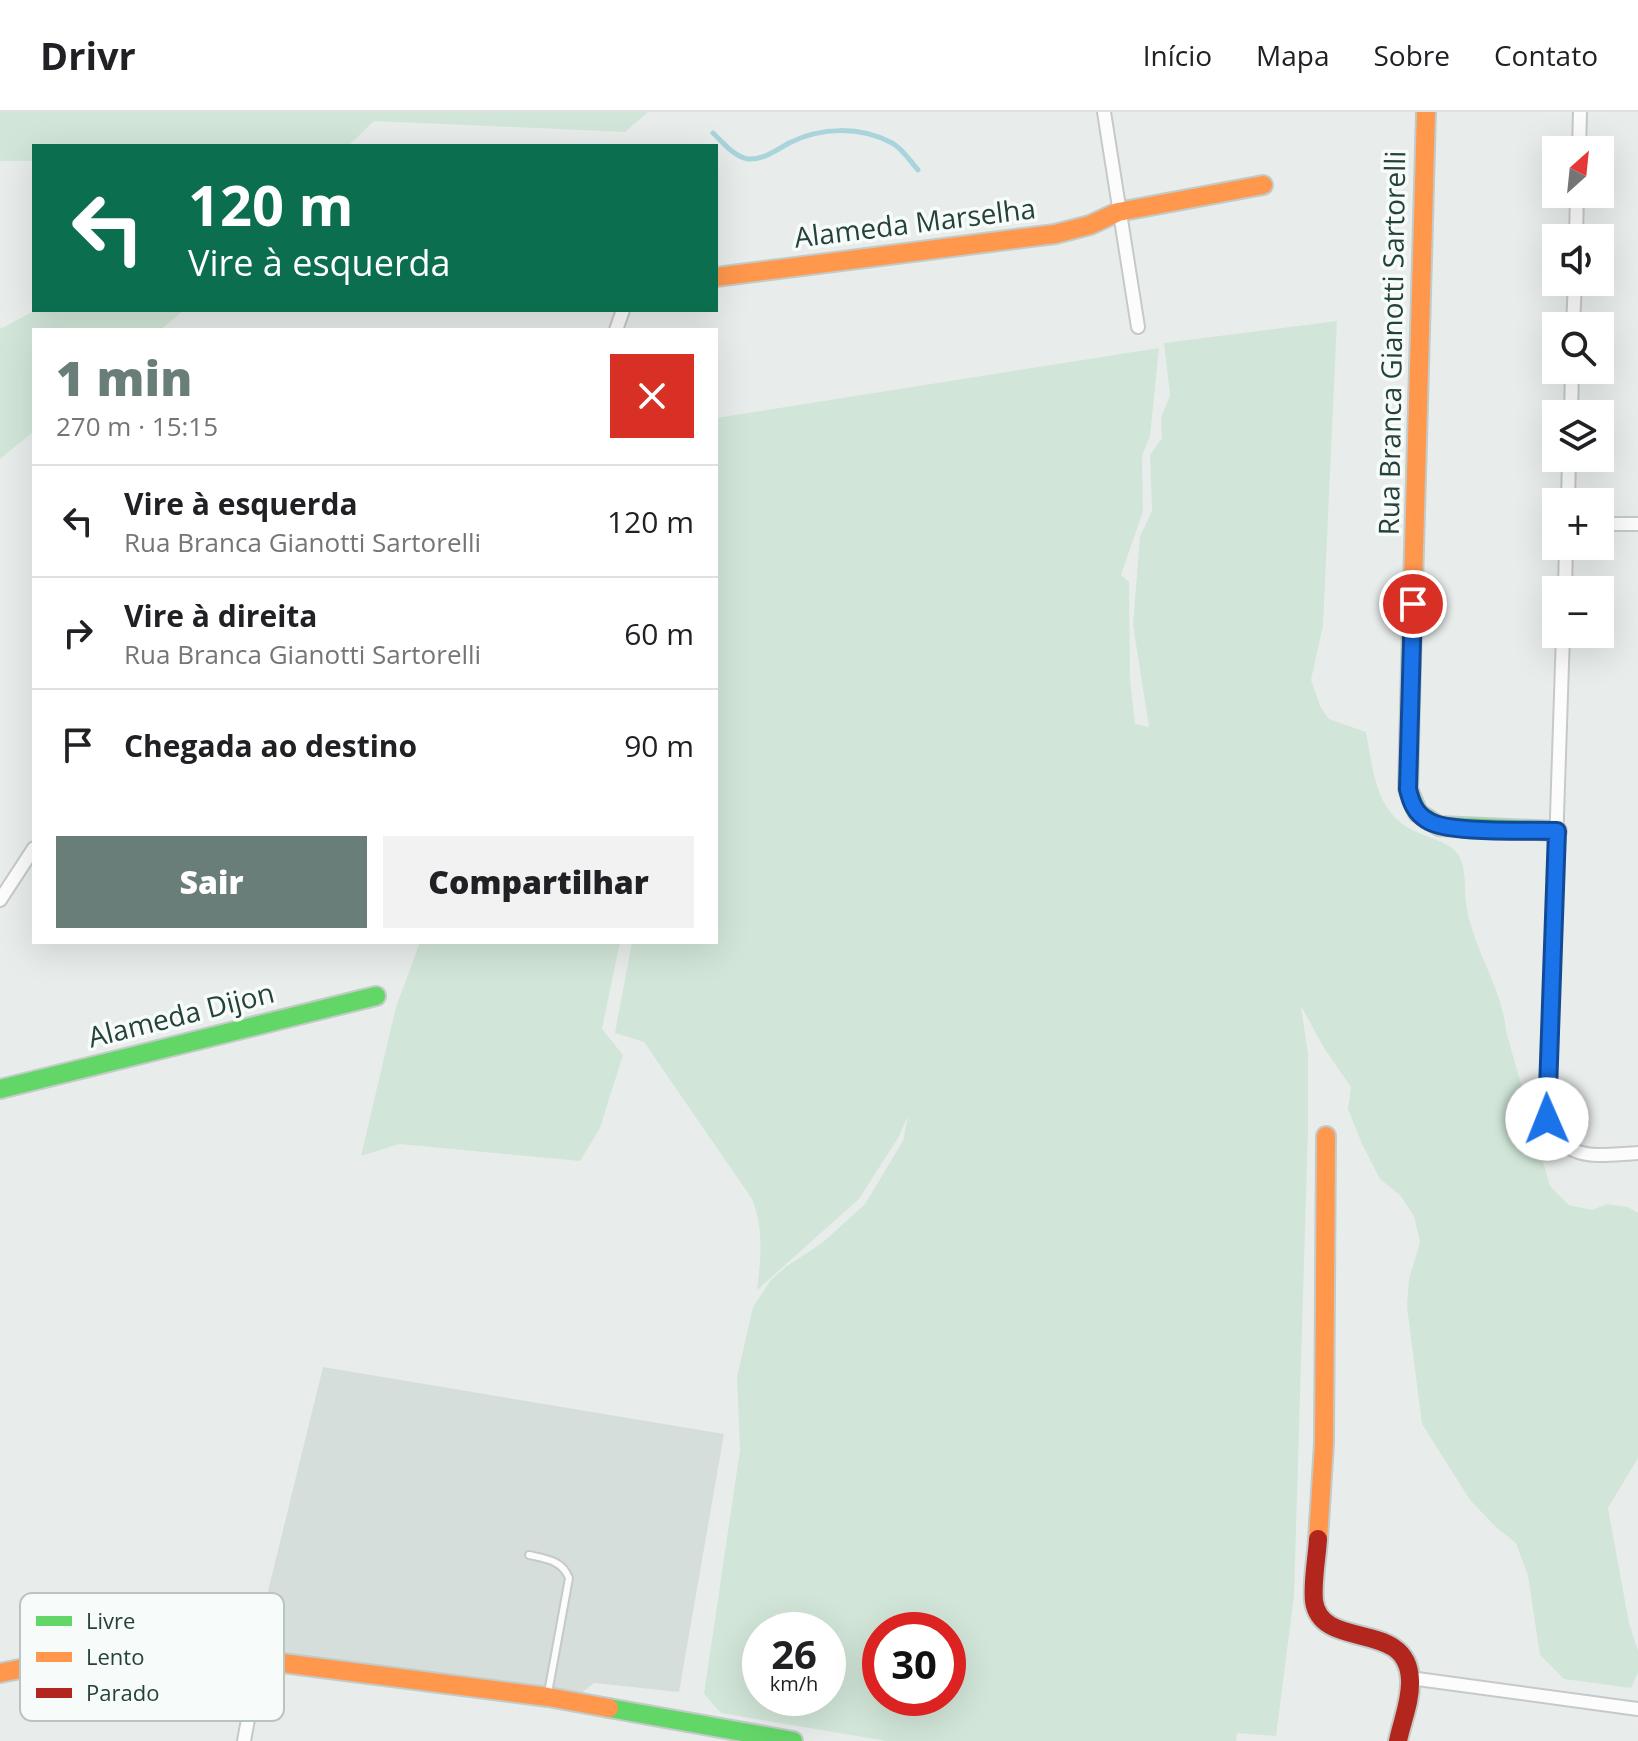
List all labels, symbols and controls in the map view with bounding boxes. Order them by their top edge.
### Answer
text: Drivr [40,29,136,81]
text: Início [1143,36,1212,74]
text: Mapa [1256,36,1329,74]
text: Sobre [1373,36,1450,74]
text: Contato [1494,36,1598,74]
north arrow [1542,136,1614,208]
map controls [1542,136,1614,648]
street label: Rua Branca Gianotti Sartorelli [1369,150,1413,536]
text: 120 m [188,166,354,242]
icon: left [56,176,160,280]
street label: Alameda Marselha [792,188,1038,256]
button: sound [1542,224,1614,296]
text: Vire à esquerda [188,238,451,287]
button: search [1542,312,1614,384]
text: 1 min [56,345,192,410]
button: close [610,354,694,438]
button: layers [1542,400,1614,472]
text: 270 m · 15:15 [56,408,218,444]
text: Vire à esquerda [124,483,358,524]
button: + [1542,488,1614,560]
icon: left [56,499,100,543]
text: 120 m [607,501,694,542]
text: Rua Branca Gianotti Sartorelli [124,524,481,560]
pin [1379,570,1447,638]
button: − [1542,576,1614,648]
icon: arrive [1391,582,1435,626]
text: Vire à direita [124,595,318,636]
icon: right [56,611,100,655]
text: 60 m [624,613,694,654]
text: Rua Branca Gianotti Sartorelli [124,636,481,672]
icon: arrive [56,723,100,767]
text: Chegada ao destino [124,725,417,766]
text: 90 m [624,725,694,766]
button: Sair [56,836,367,928]
button: Compartilhar [383,836,694,928]
street label: Alameda Dijon [84,973,278,1055]
position arrow [1505,1077,1589,1161]
legend [20,1593,284,1721]
text: Livre [86,1605,135,1635]
speed limit sign: 30 [862,1612,966,1716]
text: 26 [771,1626,817,1681]
text: Lento [86,1641,144,1671]
text: km/h [770,1670,818,1697]
text: Parado [86,1677,159,1707]

